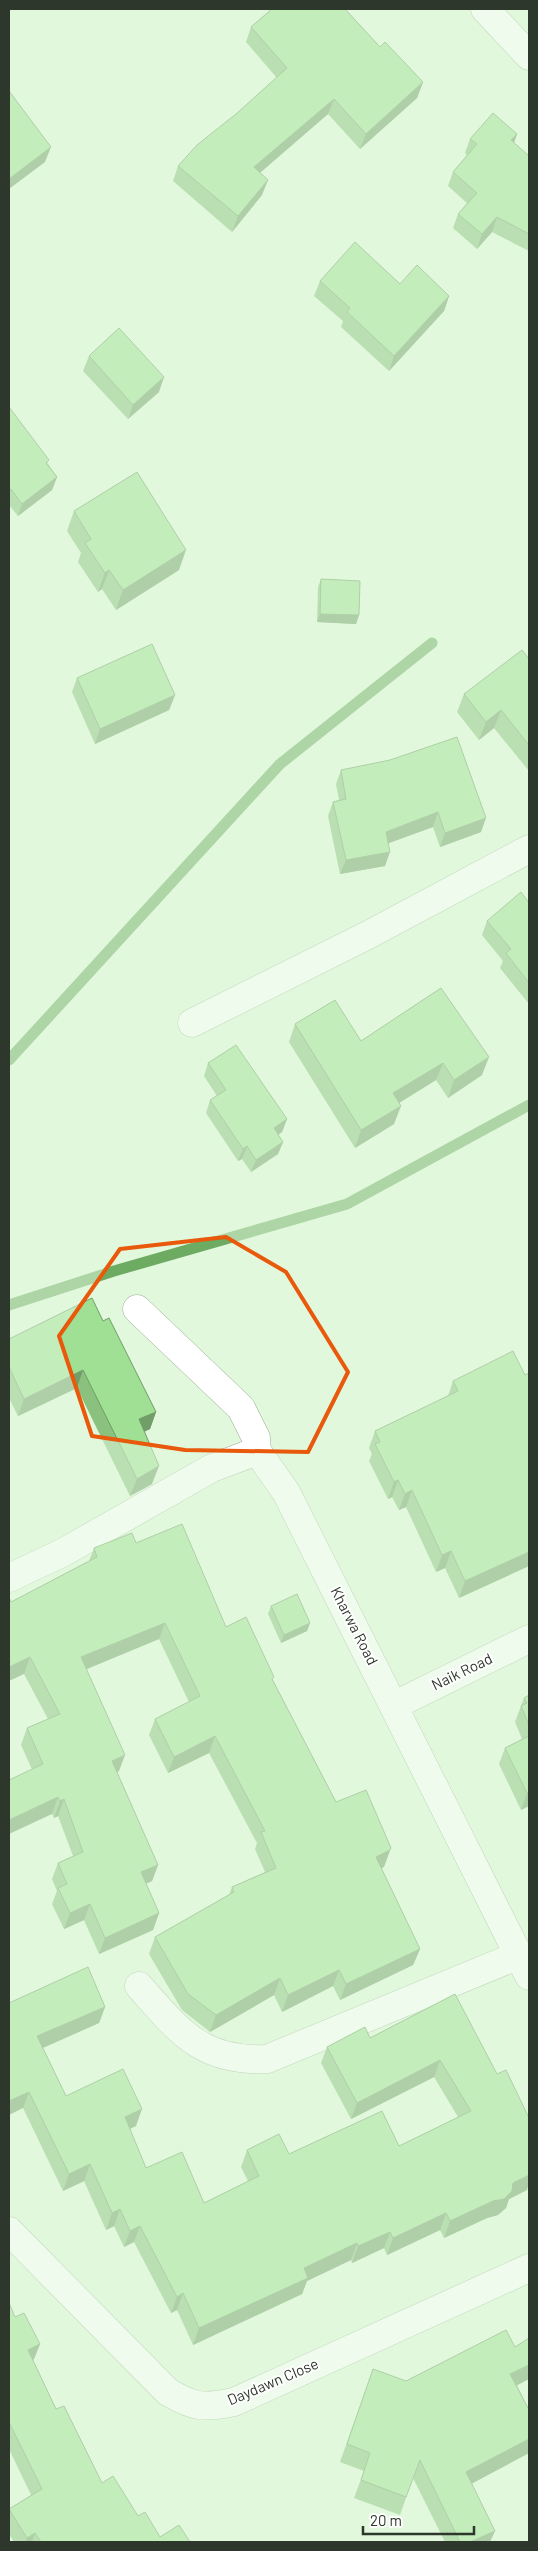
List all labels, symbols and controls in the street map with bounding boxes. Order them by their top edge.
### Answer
street label: Kharwa Road [328,1583,382,1668]
street label: Naik Road [428,1649,495,1694]
street label: Daydawn Close [224,2354,321,2408]
scale bar [363,2504,474,2536]
text: 20 m [370,2511,402,2529]

